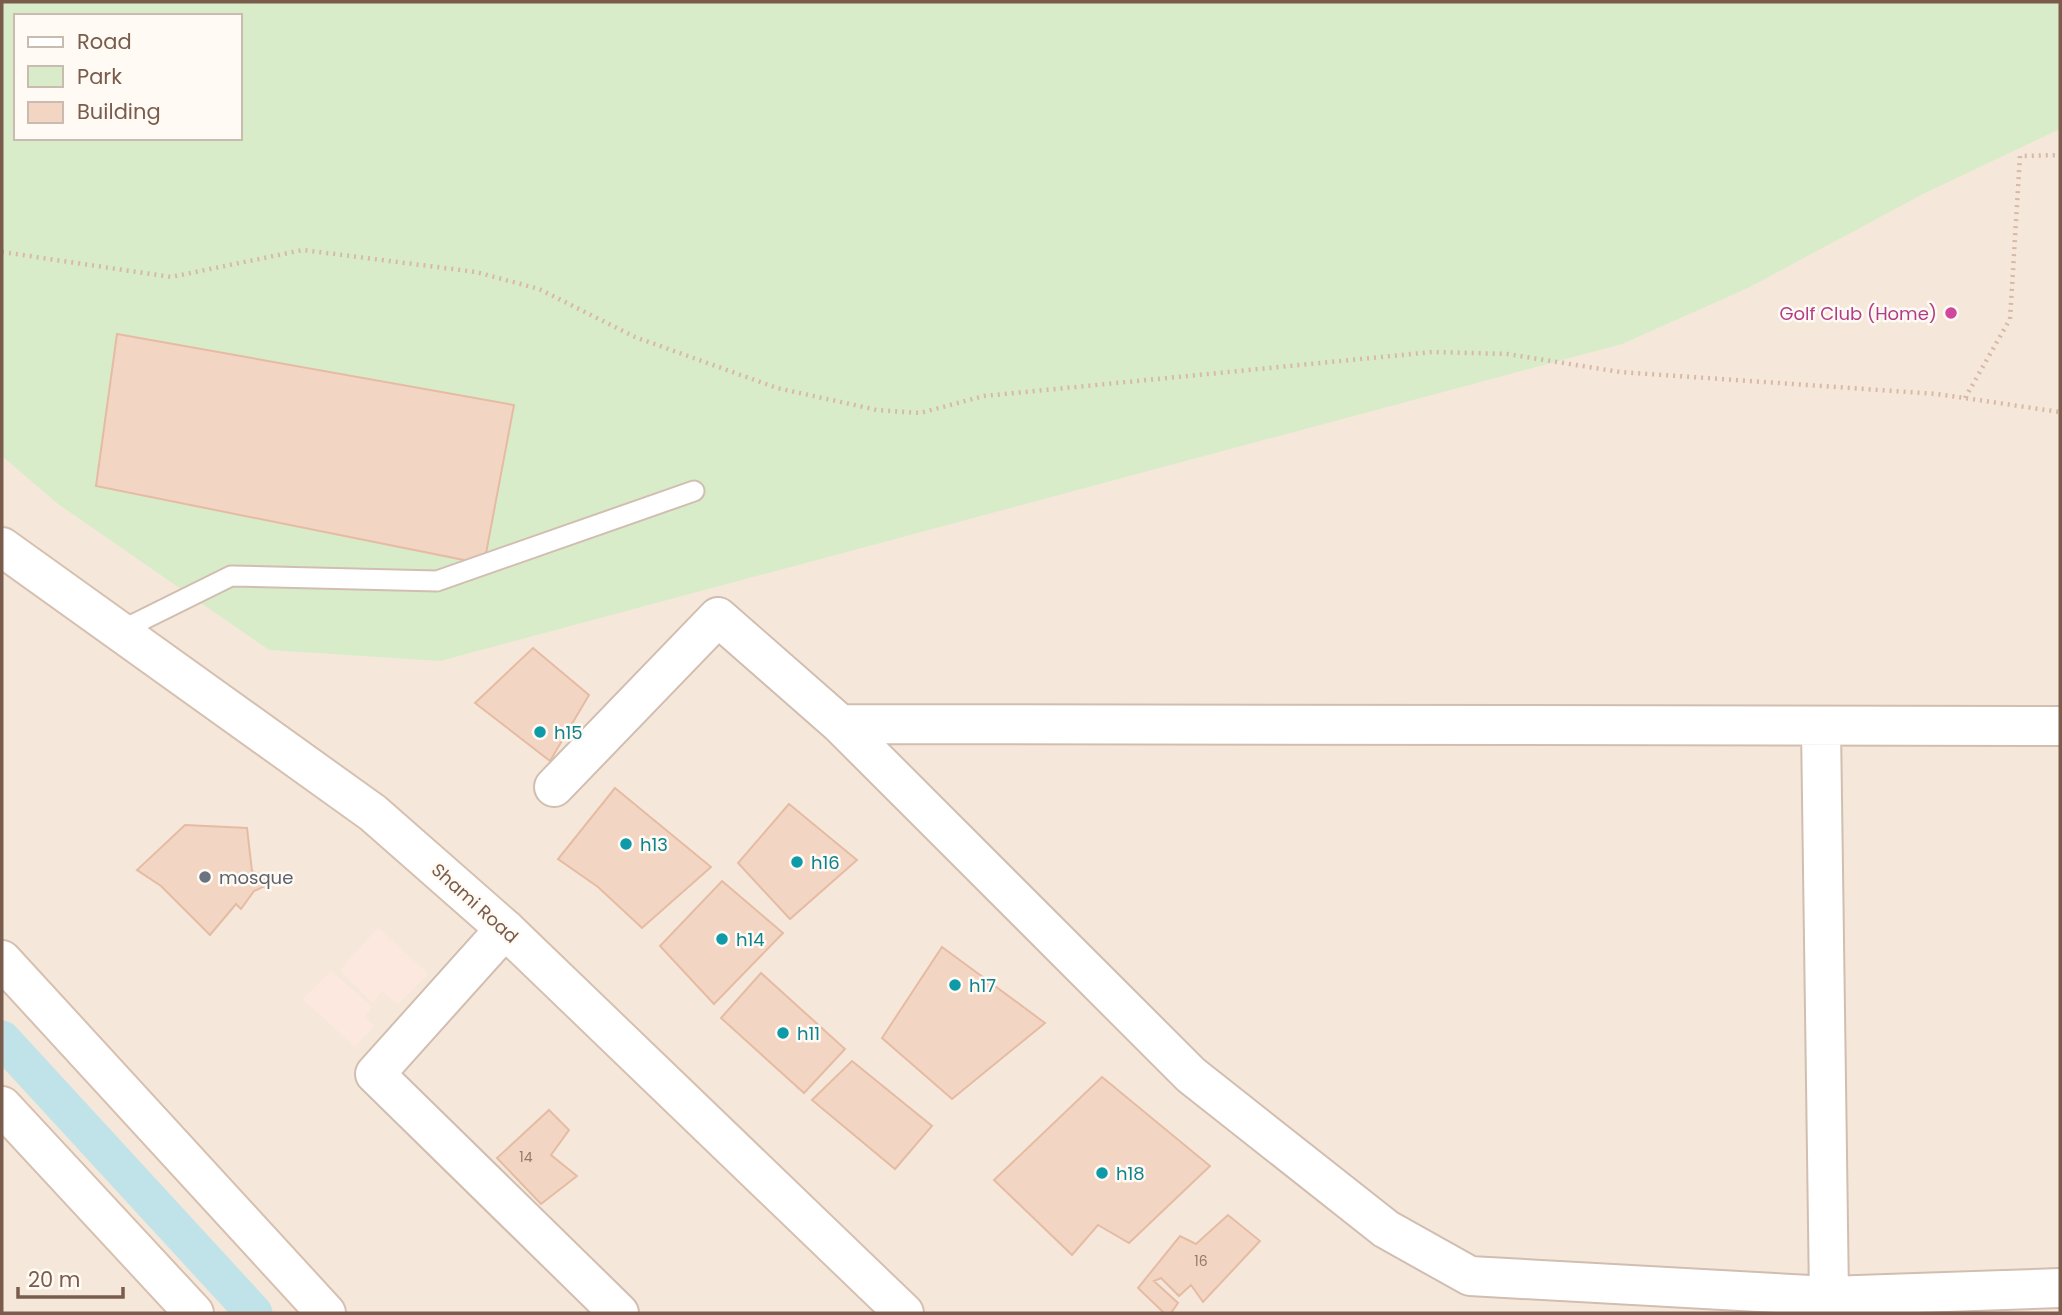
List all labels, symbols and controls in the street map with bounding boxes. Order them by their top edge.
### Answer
legend [14,14,242,140]
text: Road [77,27,132,56]
text: Park [77,62,122,91]
text: Building [77,97,161,126]
place label: Golf Club (Home) [1779,301,1937,326]
marker: Golf Club (Home) [1943,305,1959,321]
place label: h15 [554,720,583,745]
marker: h15 [532,724,548,740]
place label: h13 [640,832,668,857]
marker: h13 [618,836,634,852]
place label: h16 [811,850,840,875]
marker: h16 [789,854,805,870]
street label: Shami Road [426,857,524,949]
place label: mosque [219,865,293,890]
marker: mosque [197,869,213,885]
place label: h14 [736,927,765,952]
marker: h14 [714,931,730,947]
place label: h17 [969,973,996,998]
marker: h17 [947,977,963,993]
place label: h11 [797,1021,820,1046]
marker: h11 [775,1025,791,1041]
house number: 14 [519,1147,533,1167]
place label: h18 [1116,1161,1145,1186]
marker: h18 [1094,1165,1110,1181]
house number: 16 [1194,1251,1208,1271]
scale bar [18,1256,122,1300]
text: 20 m [28,1265,81,1294]

